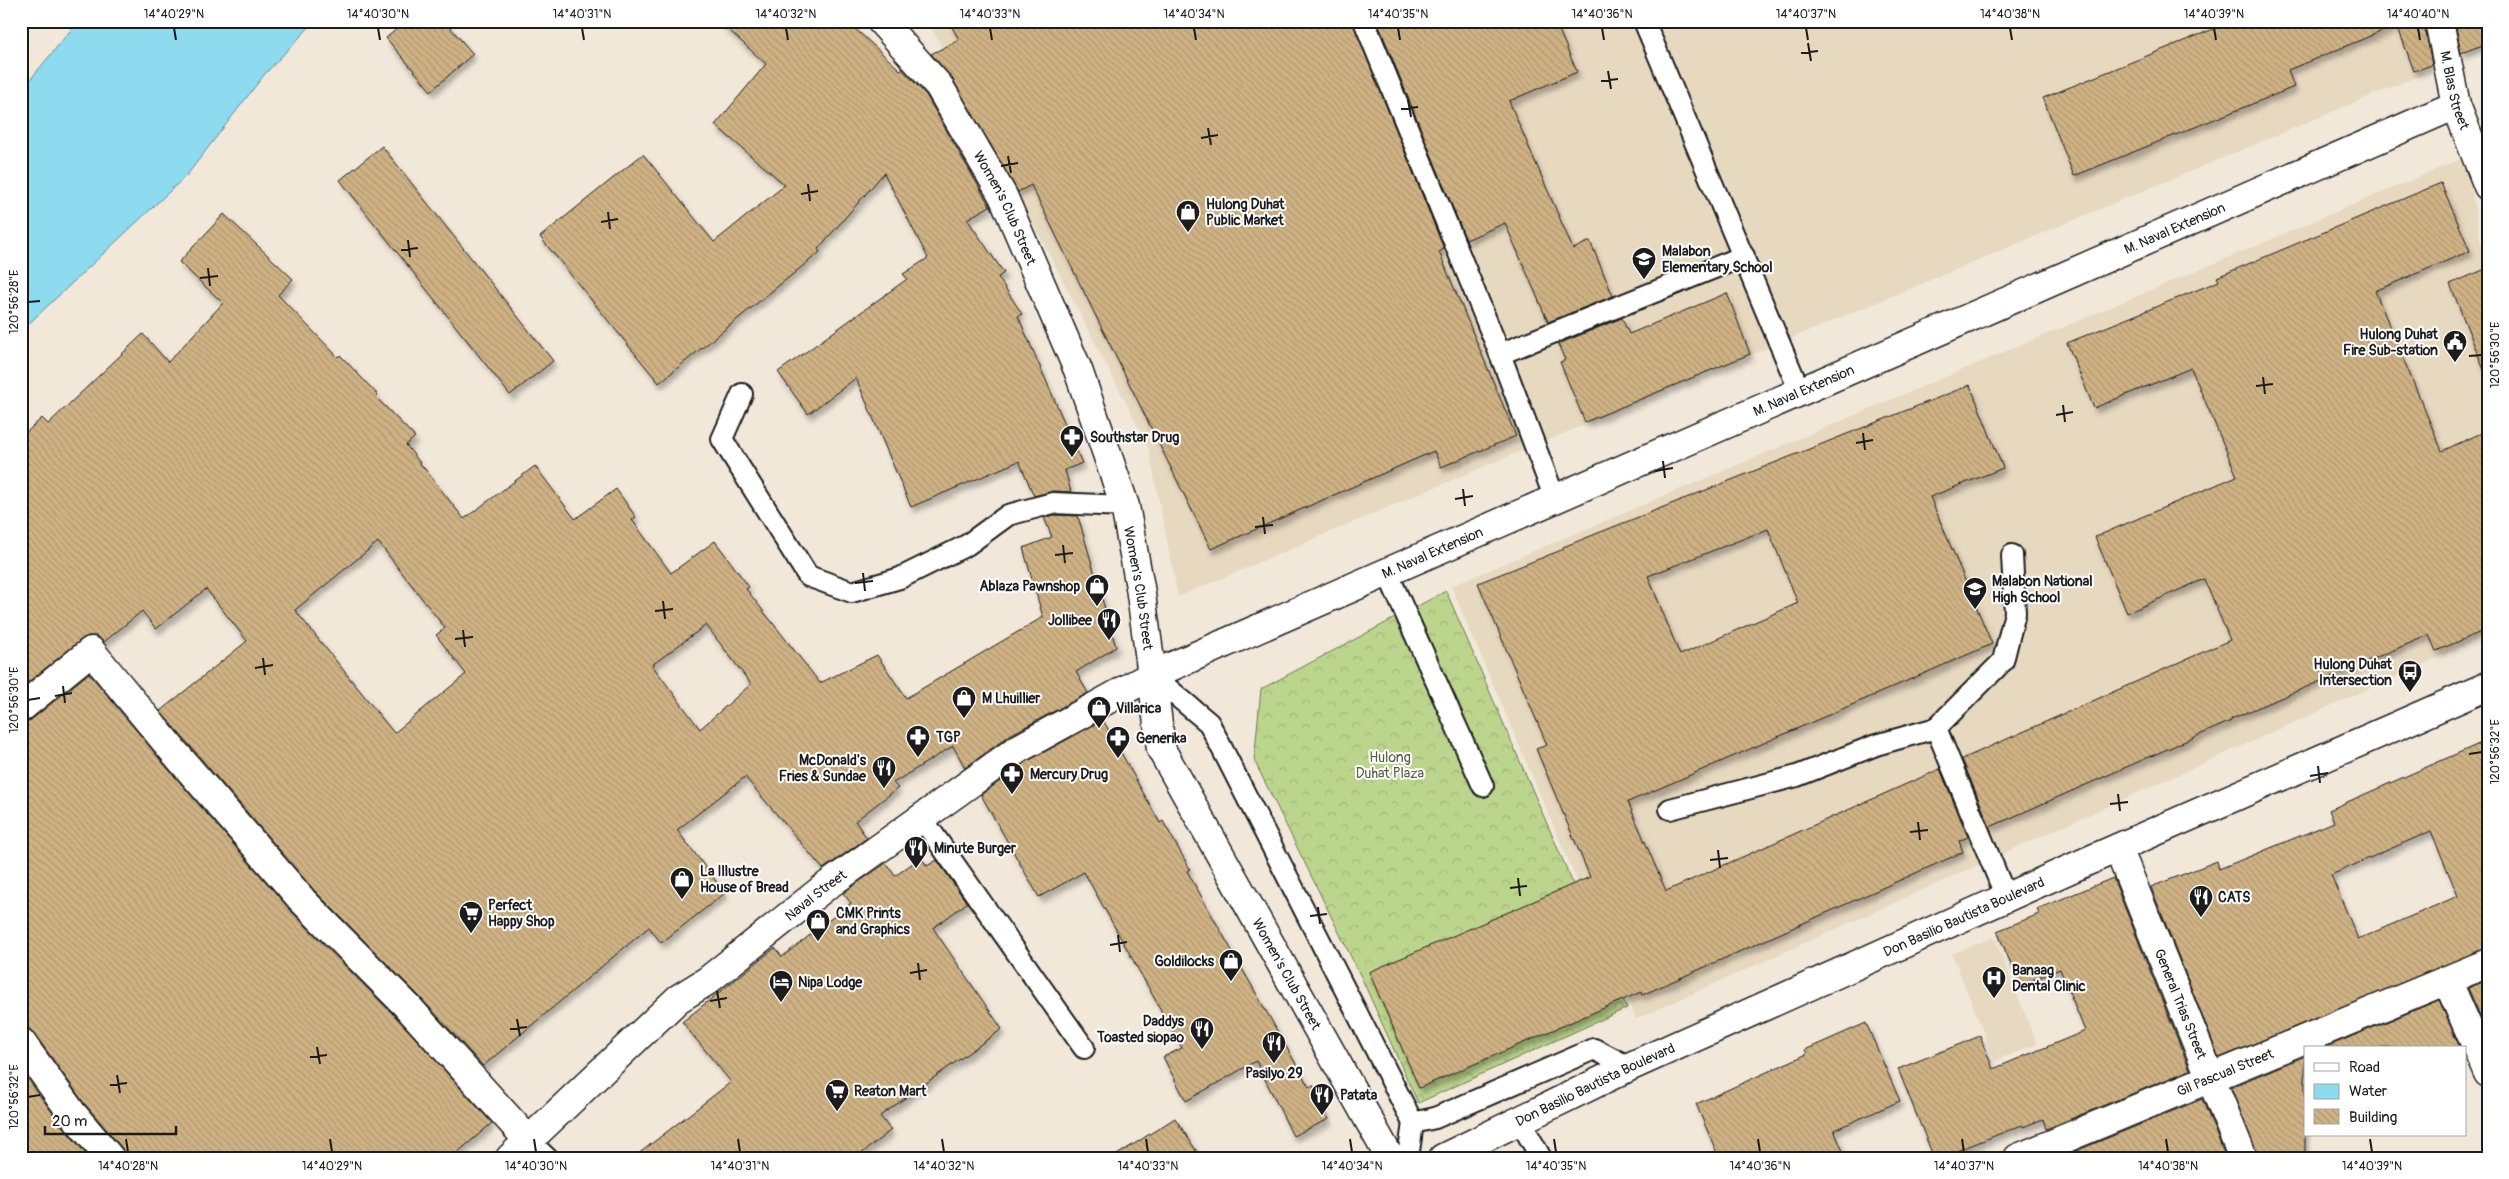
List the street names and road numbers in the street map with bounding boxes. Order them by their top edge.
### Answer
street label: M. Blas Street [2436,49,2473,133]
street label: Women's Club Street [970,148,1040,268]
street label: M. Naval Extension [2122,199,2228,258]
street label: M. Naval Extension [1751,361,1857,420]
street label: M. Naval Extension [1379,523,1486,582]
street label: Women's Club Street [1120,525,1157,651]
street label: Naval Street [782,866,850,925]
street label: Don Basilio Bautista Boulevard [1881,874,2047,961]
street label: Women's Club Street [1249,915,1325,1033]
street label: General Trias Street [2151,946,2210,1062]
street label: Don Basilio Bautista Boulevard [1513,1039,1678,1130]
street label: Gil Pascual Street [2174,1045,2276,1100]

